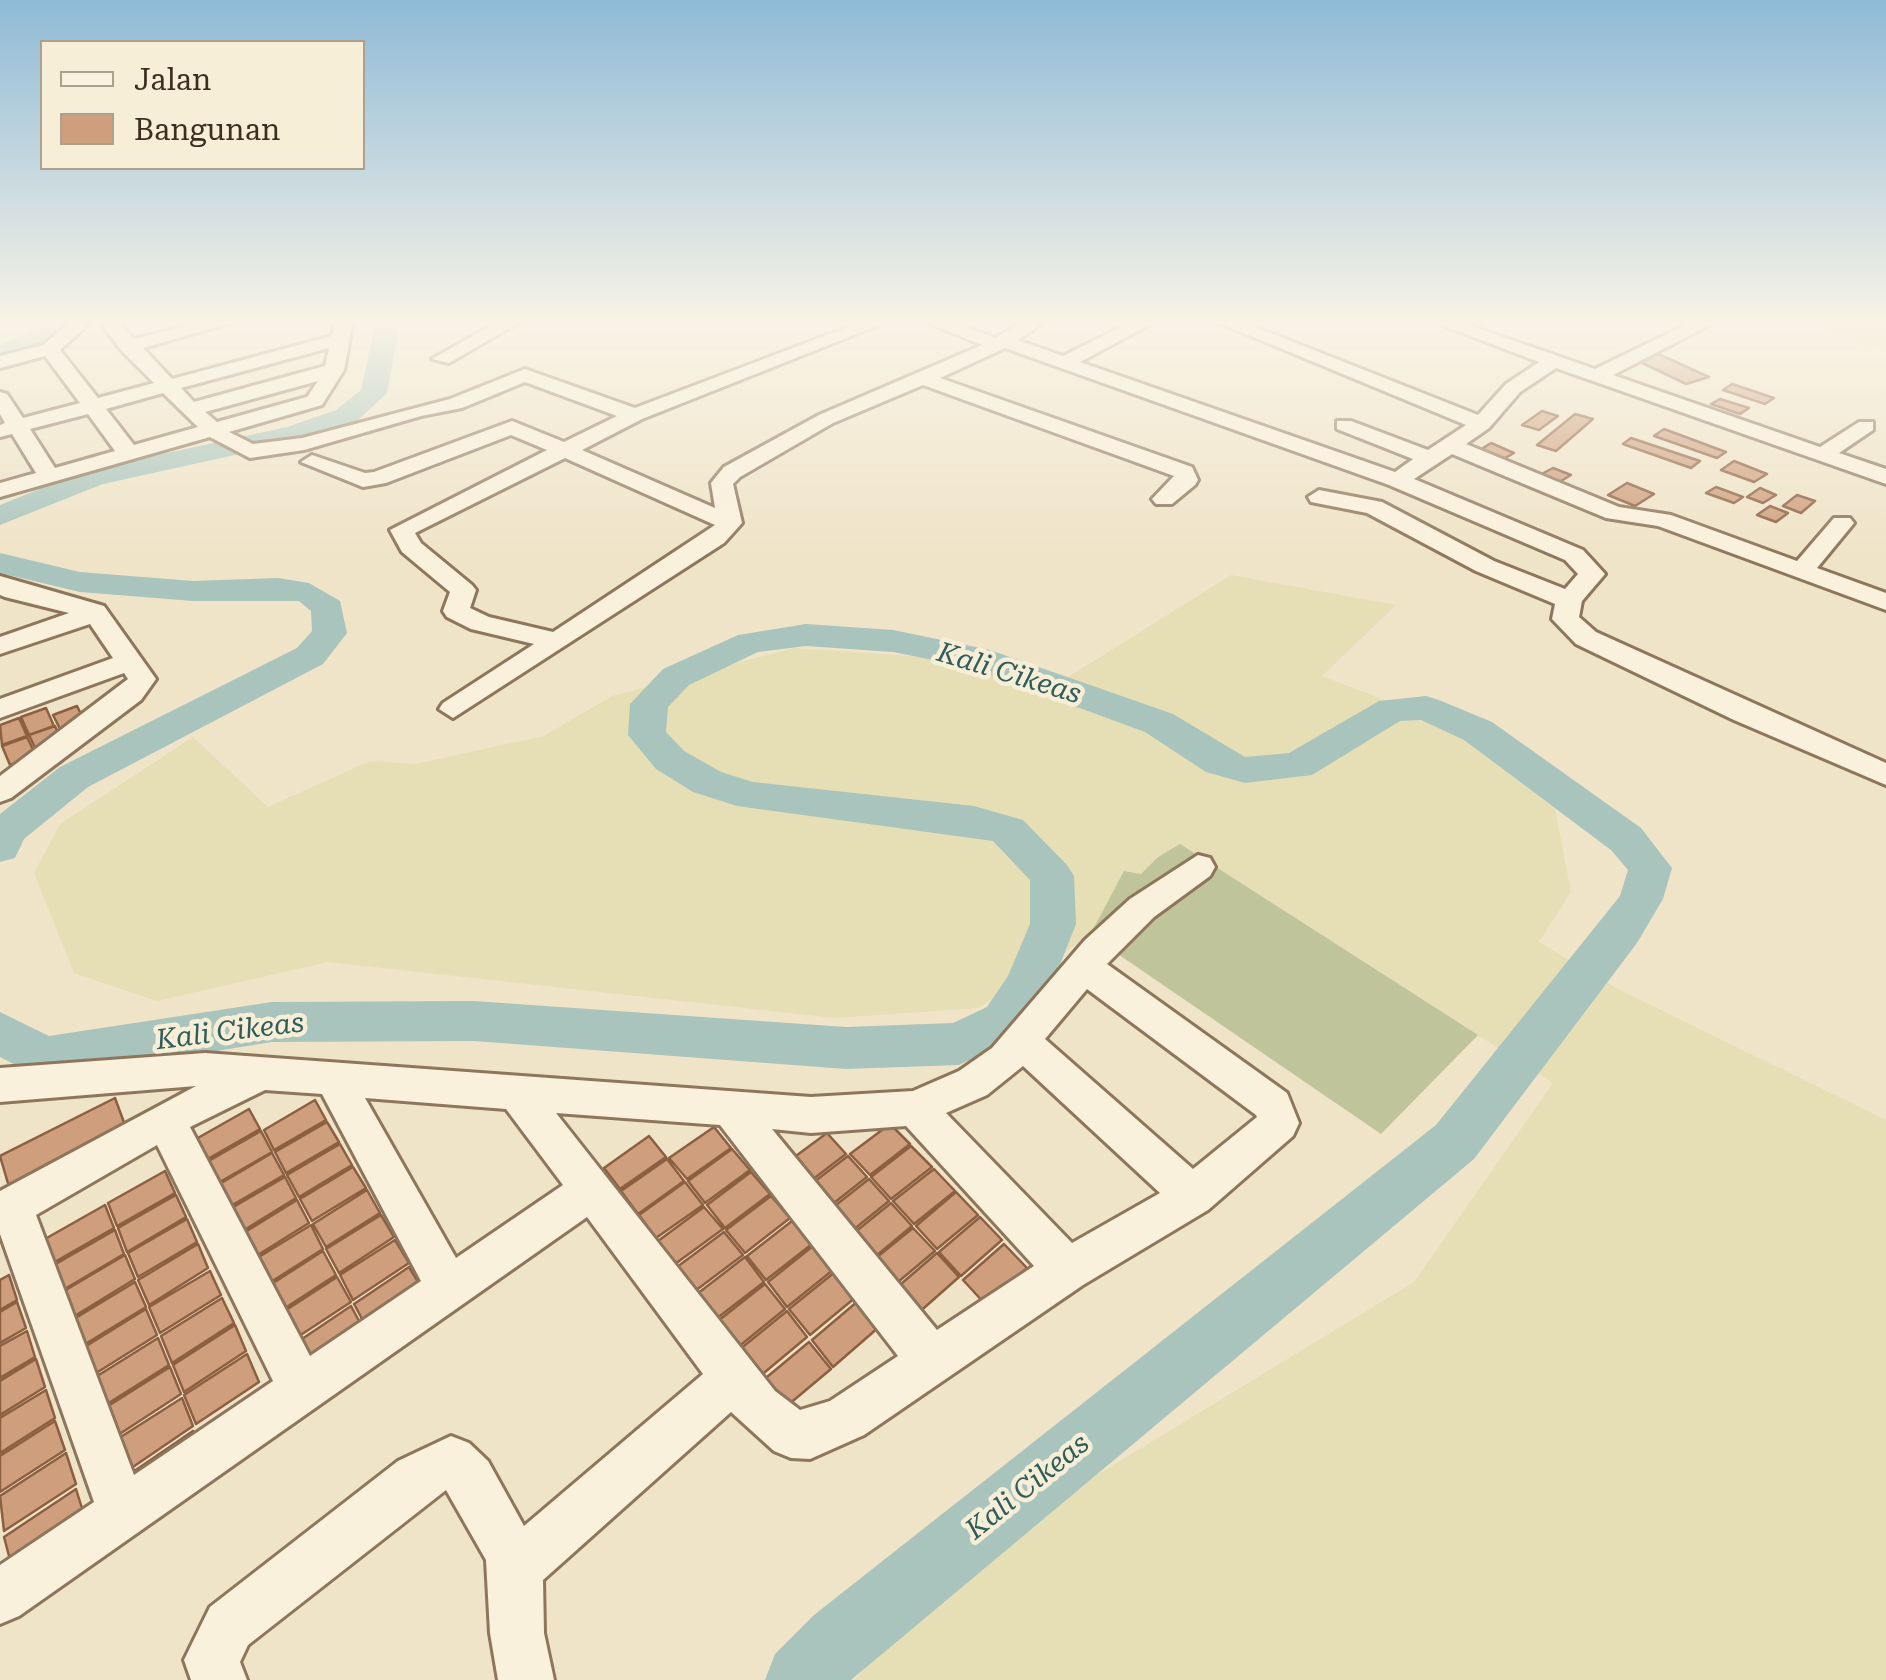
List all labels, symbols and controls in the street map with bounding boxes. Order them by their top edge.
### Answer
legend [40,40,365,170]
text: Jalan [134,62,211,97]
text: Bangunan [134,112,280,147]
water label: Kali Cikeas [933,636,1085,712]
water label: Kali Cikeas [154,1006,306,1058]
water label: Kali Cikeas [960,1427,1096,1547]

